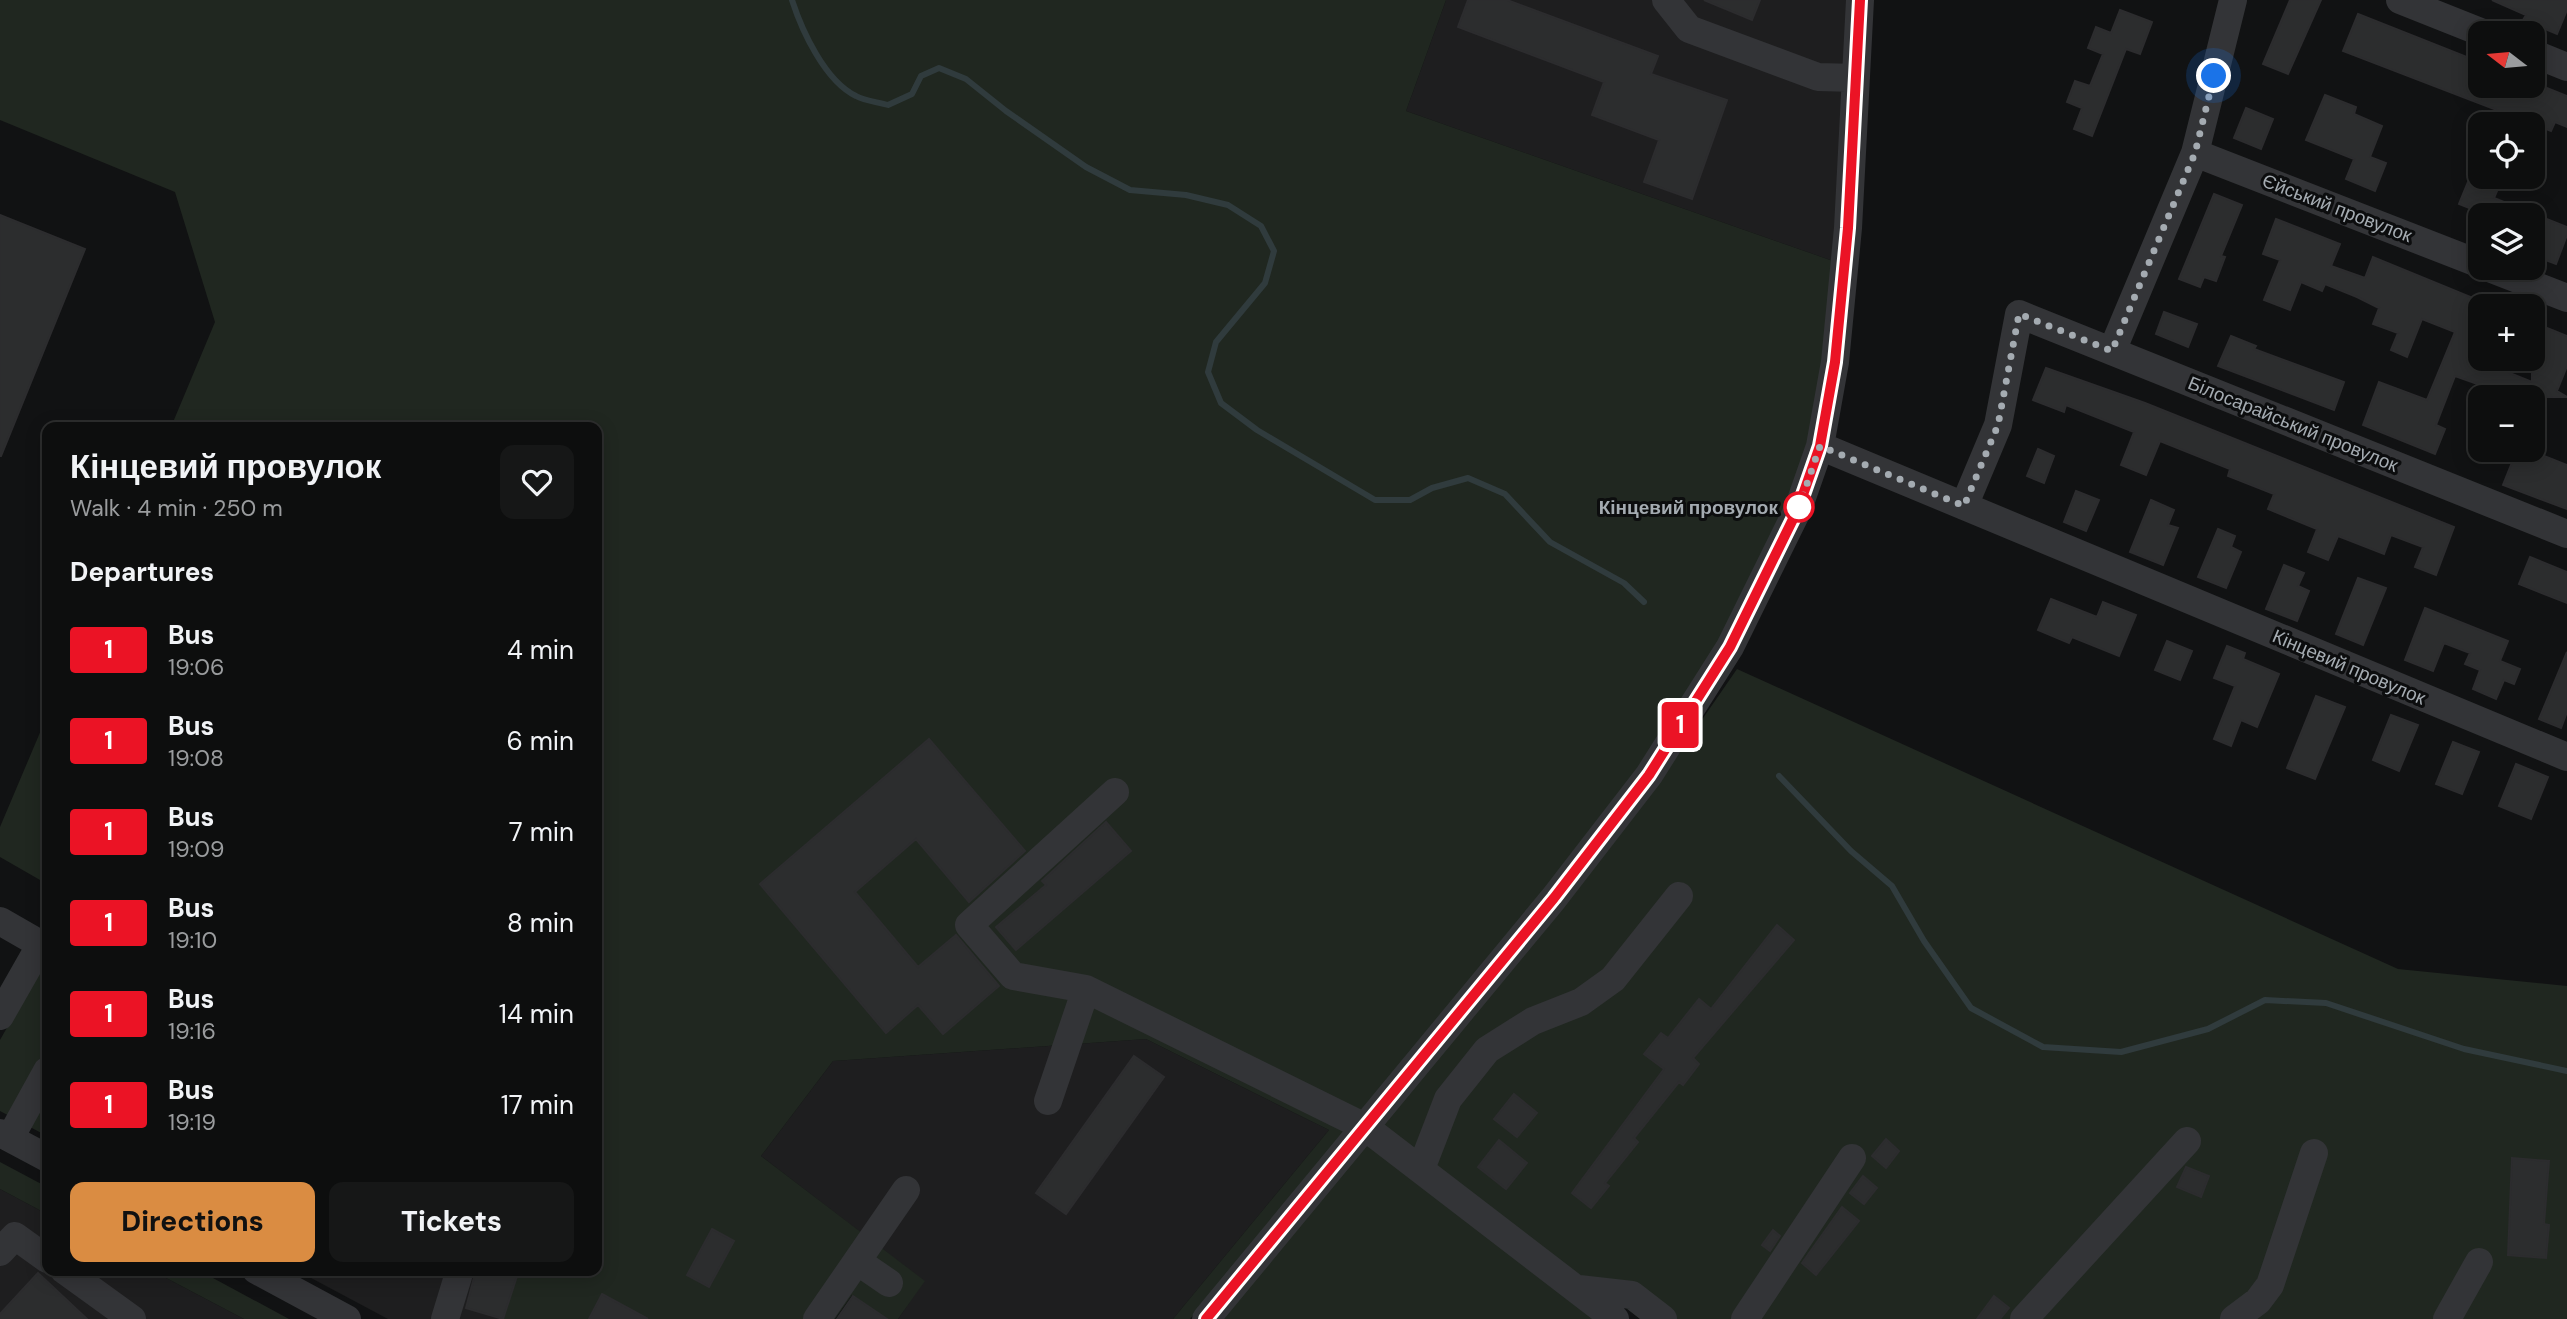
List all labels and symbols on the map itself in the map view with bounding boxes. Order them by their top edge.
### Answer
north arrow [2468,21,2544,98]
your location [2196,58,2231,93]
street label: Єйський провулок [2258,168,2416,248]
street label: Білосарайський провулок [2184,370,2402,478]
marker: Кінцевий провулок [1784,492,1814,522]
place label: Кінцевий провулок [1599,495,1778,520]
street label: Кінцевий провулок [2269,623,2430,711]
line badge: 1 [1657,702,1703,748]

